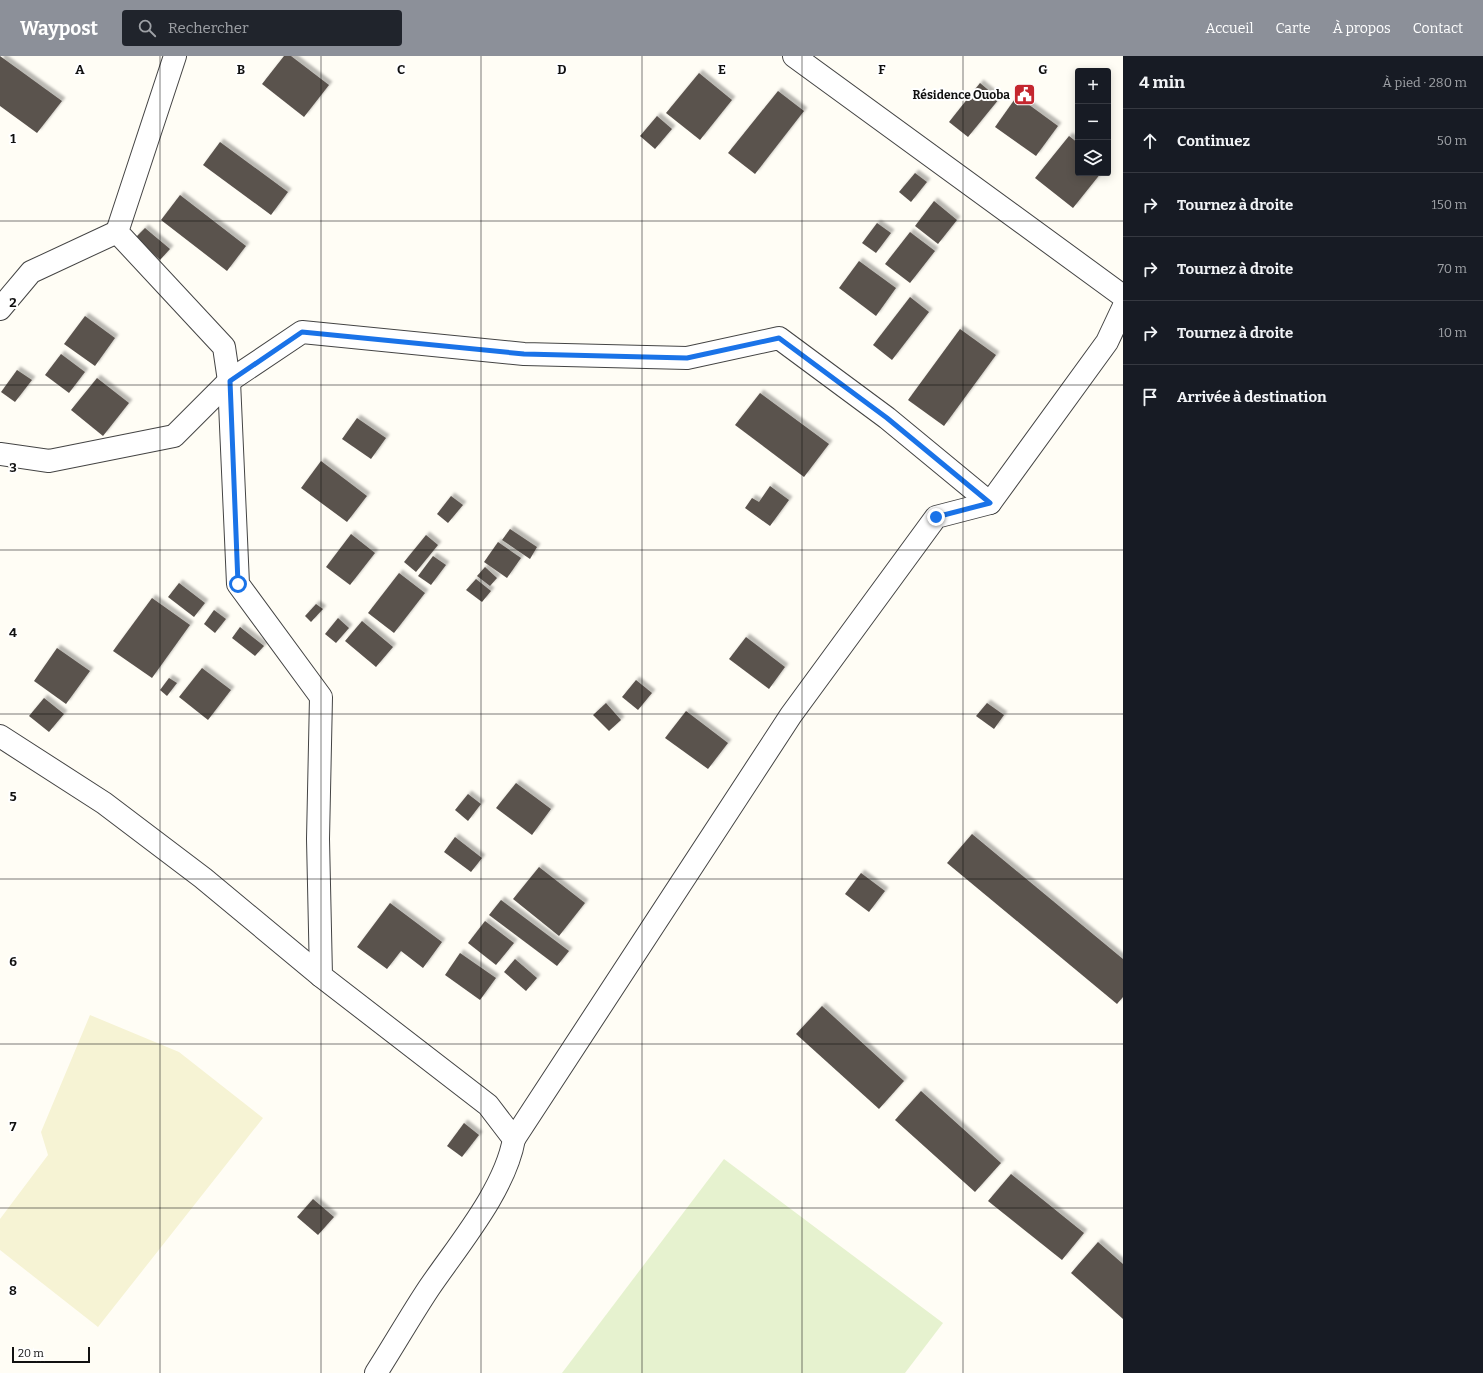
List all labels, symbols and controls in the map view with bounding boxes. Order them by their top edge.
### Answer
search box [122,10,402,46]
text: Waypost [20,17,98,40]
icon: search [136,17,158,39]
text: Rechercher [168,19,249,37]
text: Accueil [1206,20,1254,37]
text: Carte [1276,20,1311,37]
text: À propos [1333,20,1391,37]
text: Contact [1413,20,1463,37]
text: A [75,62,85,77]
text: B [237,62,245,77]
text: C [397,62,405,77]
text: D [557,62,567,77]
text: E [718,62,726,77]
text: F [878,62,886,77]
text: G [1038,62,1048,77]
map controls [1075,68,1111,176]
button: + [1075,68,1111,104]
text: 4 min [1139,72,1185,93]
text: À pied · 280 m [1383,75,1467,90]
public building icon: Résidence Ouoba [1012,82,1038,108]
place label: Résidence Ouoba [913,88,1010,102]
button: − [1075,104,1111,140]
icon: ahead [1139,130,1161,152]
text: 1 [10,131,16,146]
text: Continuez [1177,132,1250,150]
text: 50 m [1437,133,1467,148]
button: layers [1075,140,1111,176]
icon: right [1139,194,1161,216]
text: Tournez à droite [1177,196,1293,214]
text: 150 m [1431,197,1467,212]
icon: right [1139,258,1161,280]
text: Tournez à droite [1177,260,1293,278]
text: 70 m [1437,261,1467,276]
text: 2 [9,295,17,310]
icon: right [1139,322,1161,344]
text: Tournez à droite [1177,324,1293,342]
text: 10 m [1438,325,1467,340]
icon: arrive [1139,386,1161,408]
text: Arrivée à destination [1177,388,1327,406]
text: 3 [9,460,17,475]
route end [927,508,945,526]
route start [229,575,247,593]
text: 4 [9,625,17,640]
text: 5 [9,789,17,804]
text: 6 [9,954,17,969]
text: 7 [10,1119,17,1134]
text: 8 [9,1283,17,1298]
scale bar [12,1345,90,1364]
text: 20 m [18,1347,44,1360]

